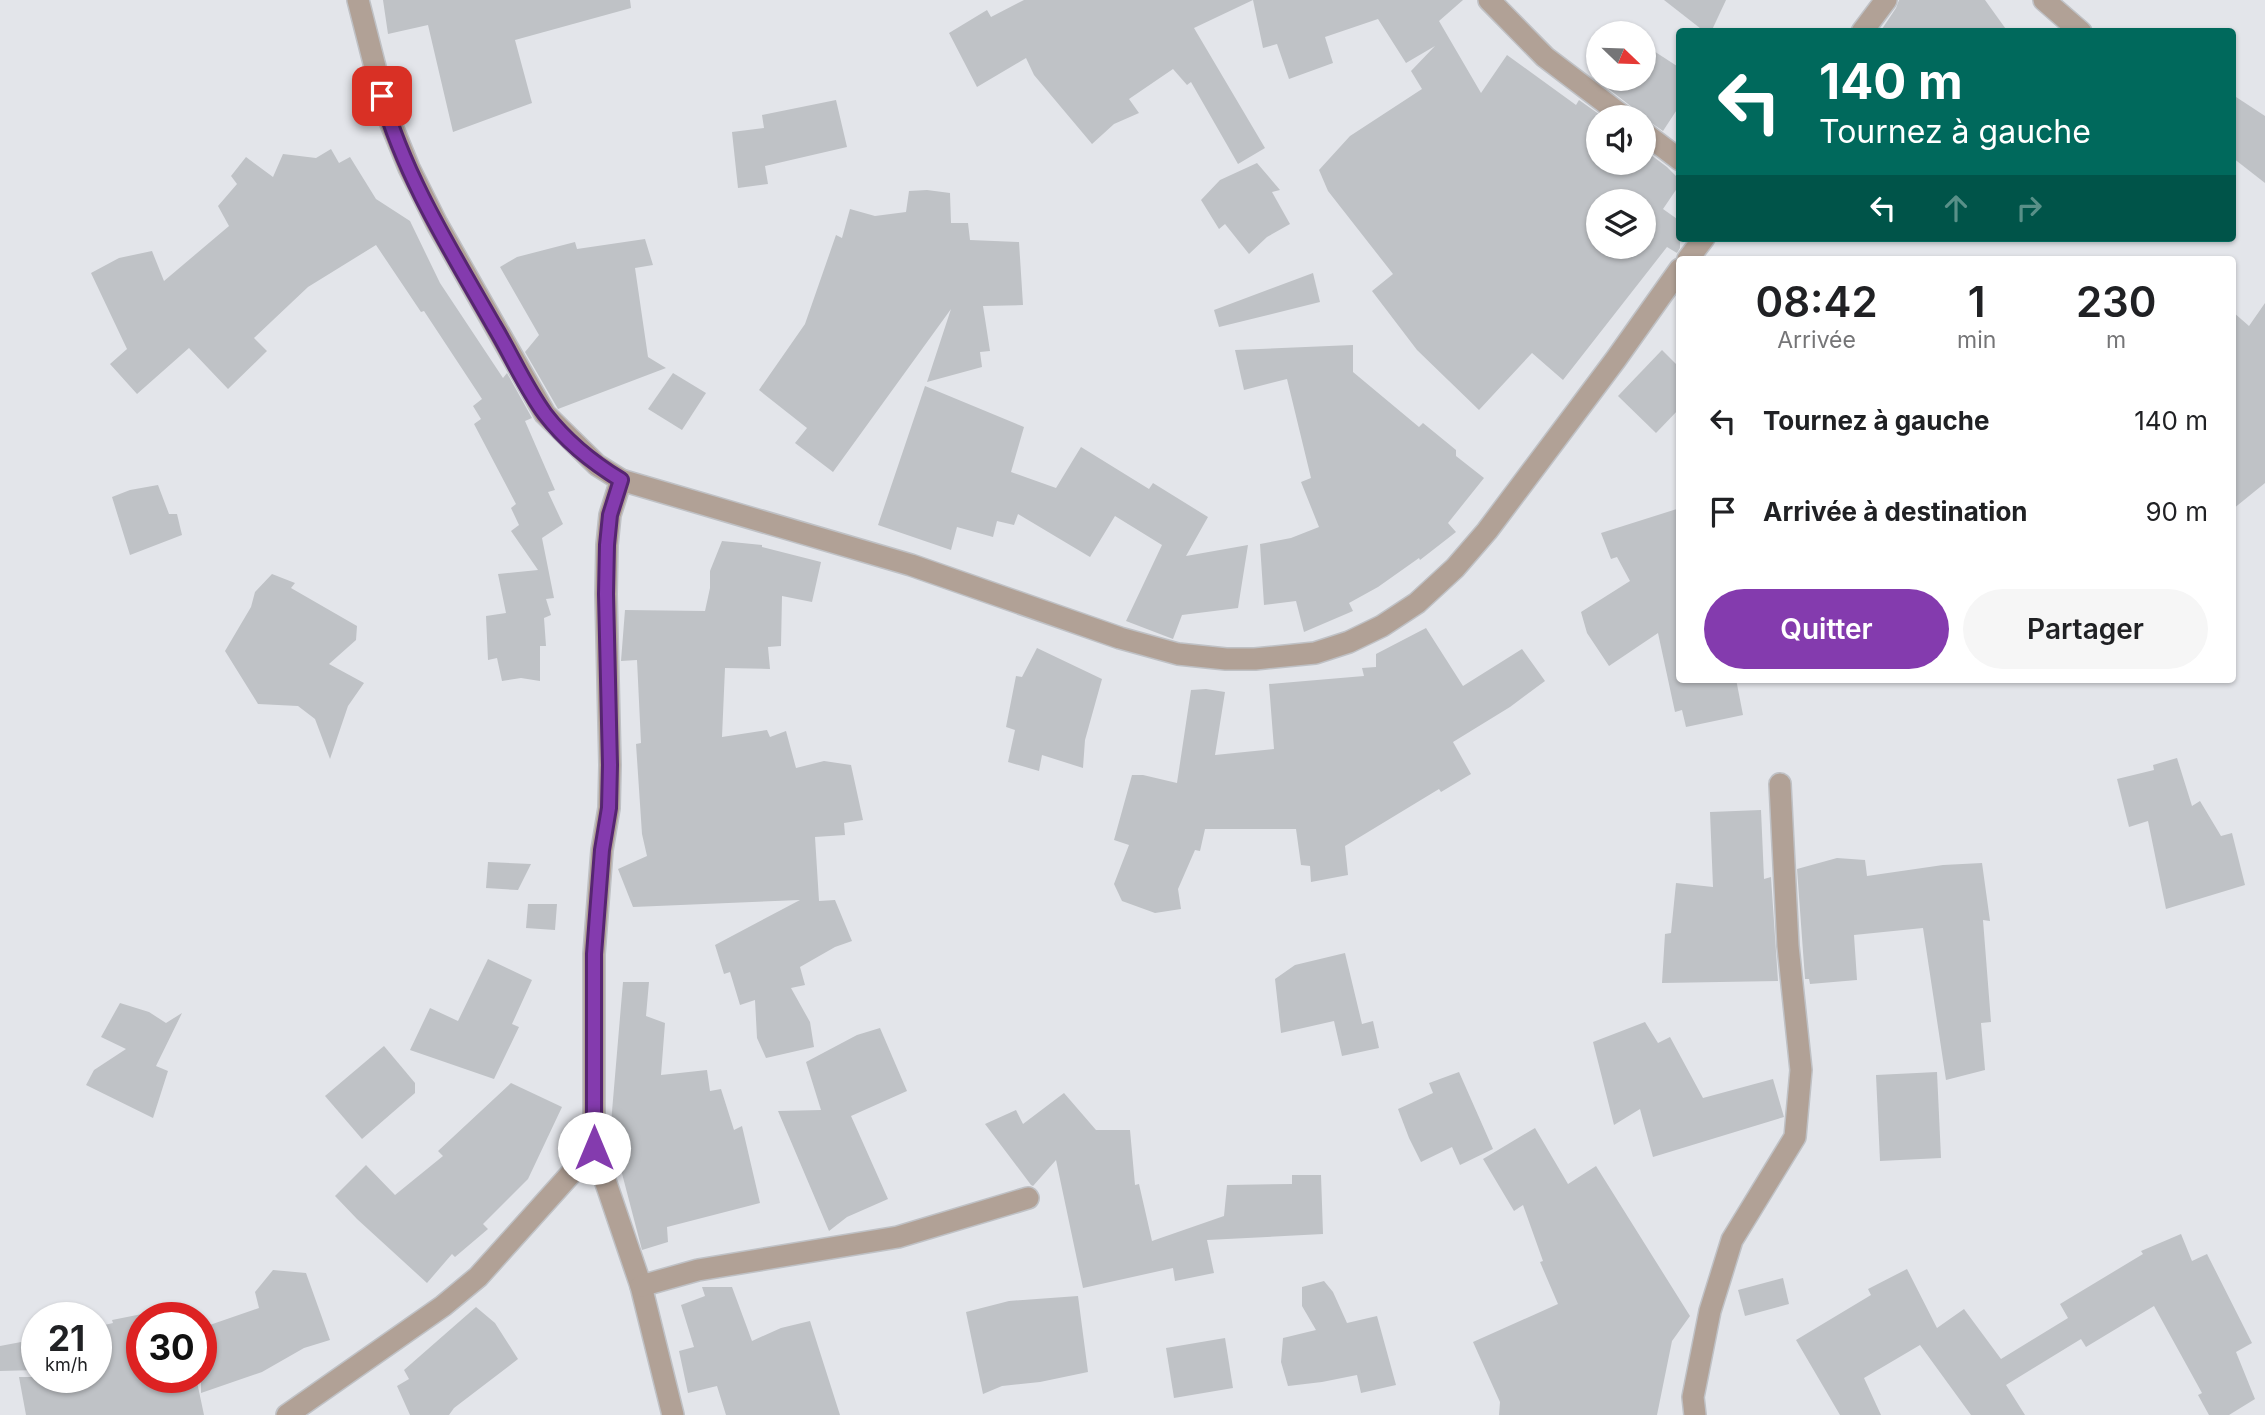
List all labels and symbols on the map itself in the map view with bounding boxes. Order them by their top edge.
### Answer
north arrow [1586,21,1656,91]
pin [352,66,412,126]
position arrow [557,1111,631,1185]
speed limit sign: 30 [126,1302,217,1393]

